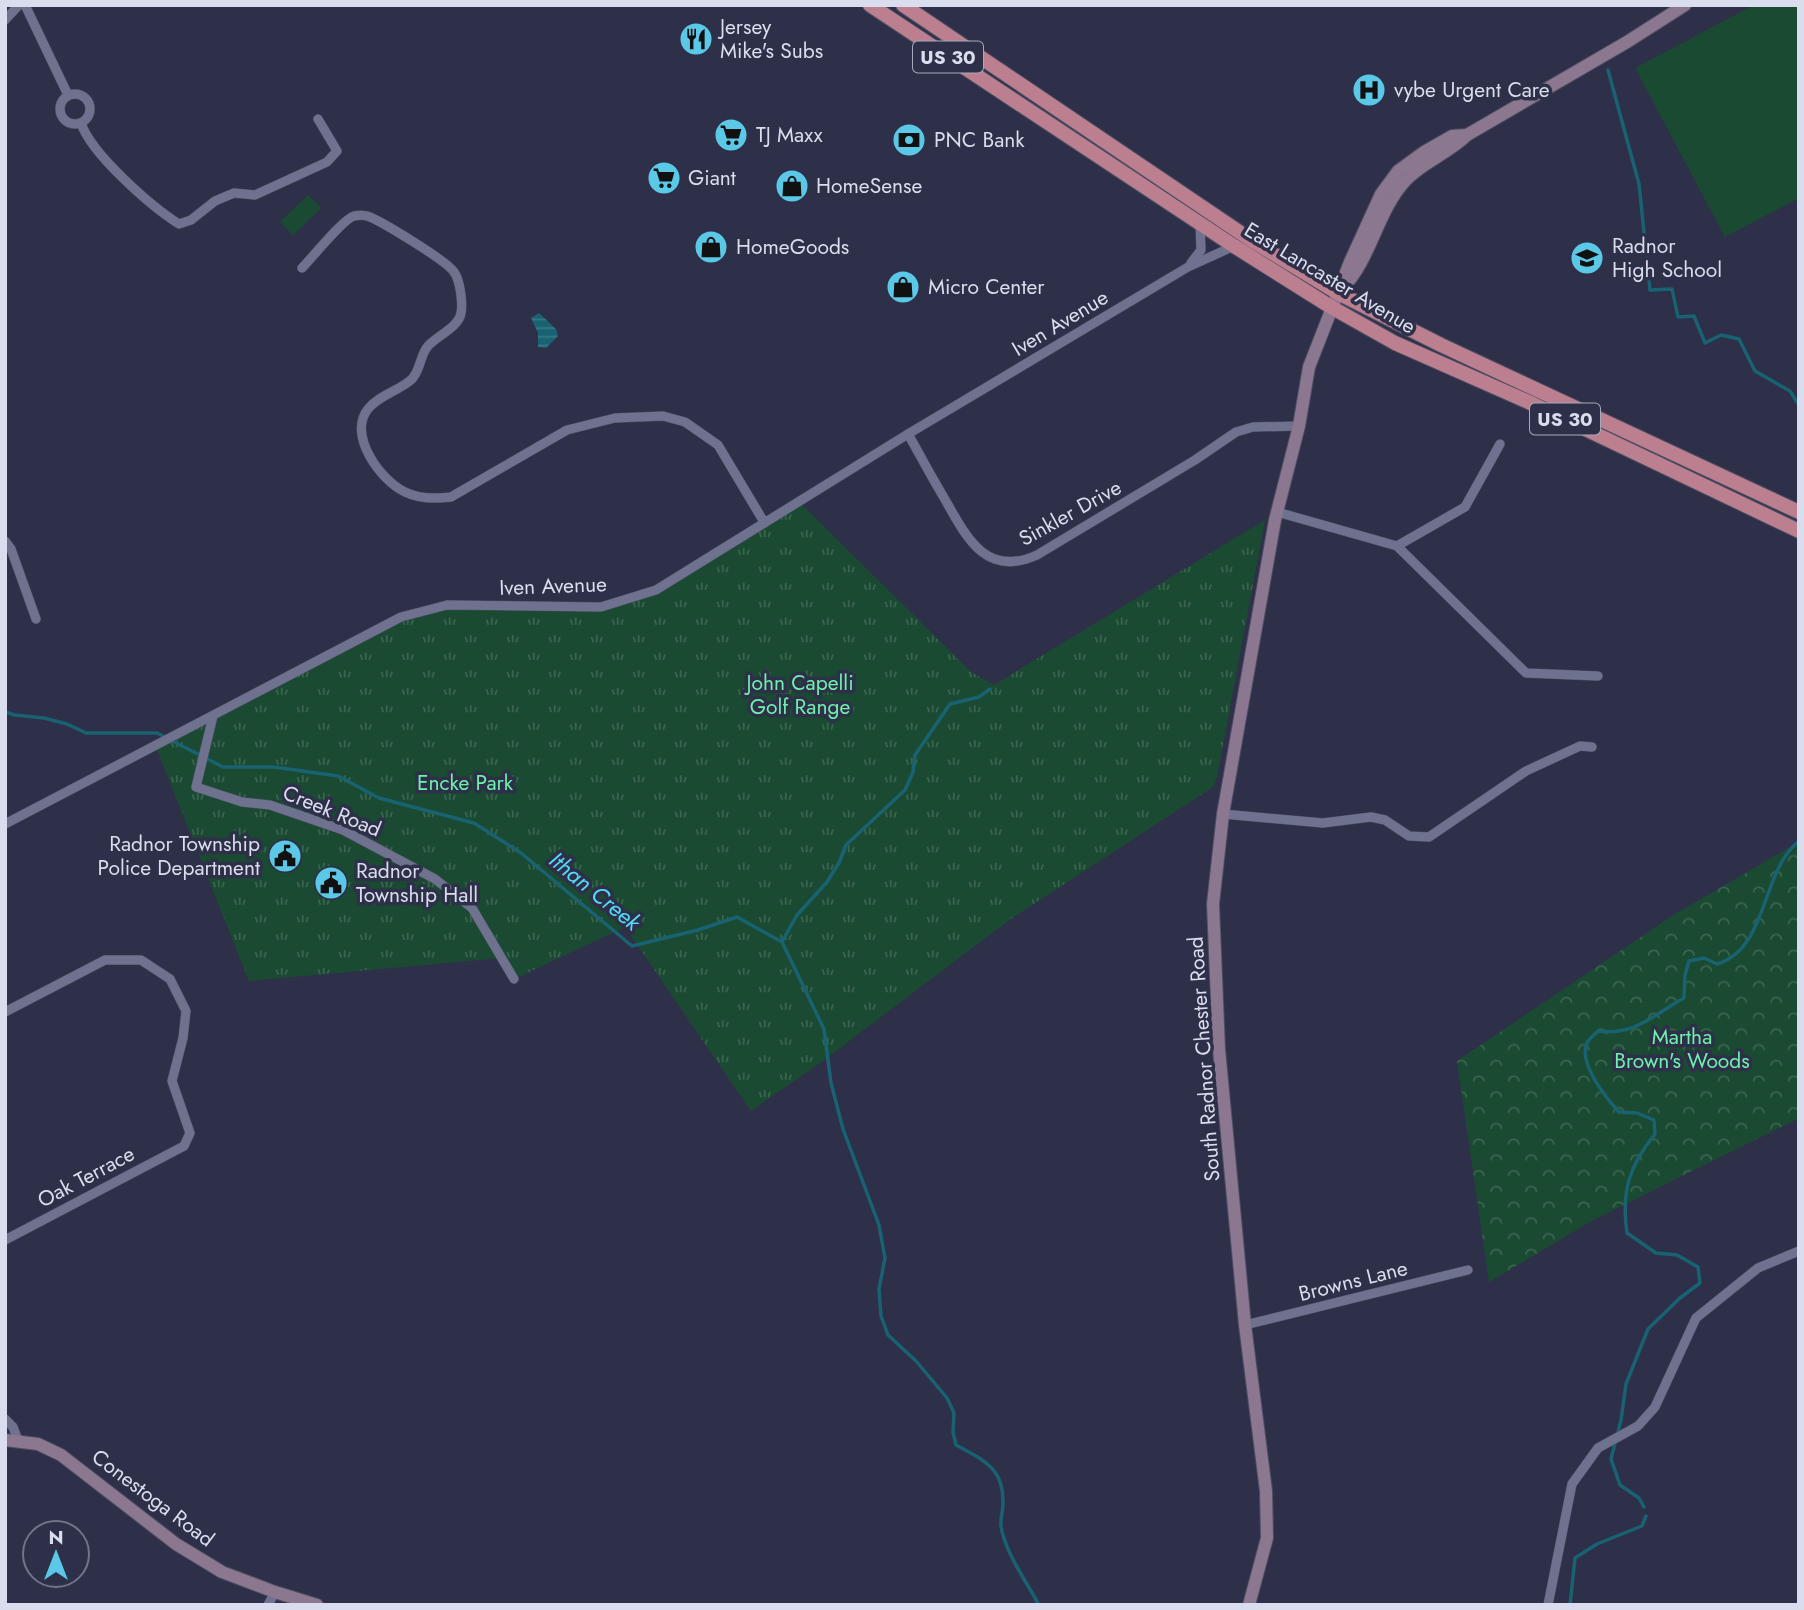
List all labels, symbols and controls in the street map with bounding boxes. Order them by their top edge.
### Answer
place label: Jersey Mike's Subs [717,12,823,66]
restaurant icon: Jersey Mike's Subs [677,20,715,58]
road number: US 30 [913,41,983,72]
hospital icon: vybe Urgent Care [1350,71,1388,109]
place label: vybe Urgent Care [1394,75,1550,105]
supermarket icon: TJ Maxx [712,116,750,154]
place label: TJ Maxx [756,120,823,150]
bank icon: PNC Bank [890,121,928,159]
place label: PNC Bank [934,125,1025,155]
supermarket icon: Giant [645,159,683,197]
place label: Giant [688,163,736,193]
shop icon: HomeSense [773,167,811,205]
place label: HomeSense [816,171,922,201]
street label: East Lancaster Avenue [1239,215,1422,341]
shop icon: HomeGoods [692,228,730,266]
place label: Radnor High School [1612,231,1722,285]
place label: HomeGoods [736,232,849,262]
school or university icon: Radnor High School [1568,239,1606,277]
shop icon: Micro Center [884,268,922,306]
place label: Micro Center [928,272,1045,302]
street label: Iven Avenue [1006,282,1114,364]
road number: US 30 [1530,404,1600,434]
street label: Sinkler Drive [1013,472,1127,554]
street label: Iven Avenue [499,569,607,603]
park label: John Capelli Golf Range [743,668,854,722]
park label: Encke Park [417,768,514,798]
street label: Creek Road [278,778,386,844]
place label: Radnor Township Police Department [98,829,260,883]
public building icon: Radnor Township Police Department [266,837,304,875]
water label: Ithan Creek [542,843,649,939]
place label: Radnor Township Hall [356,856,478,910]
public building icon: Radnor Township Hall [312,864,350,902]
street label: South Radnor Chester Road [1180,935,1228,1183]
park label: Martha Brown's Woods [1614,1022,1750,1076]
street label: Oak Terrace [32,1139,140,1215]
street label: Browns Lane [1295,1253,1411,1309]
street label: Conestoga Road [86,1442,220,1554]
north arrow [21,1519,91,1589]
text: N [48,1524,64,1551]

